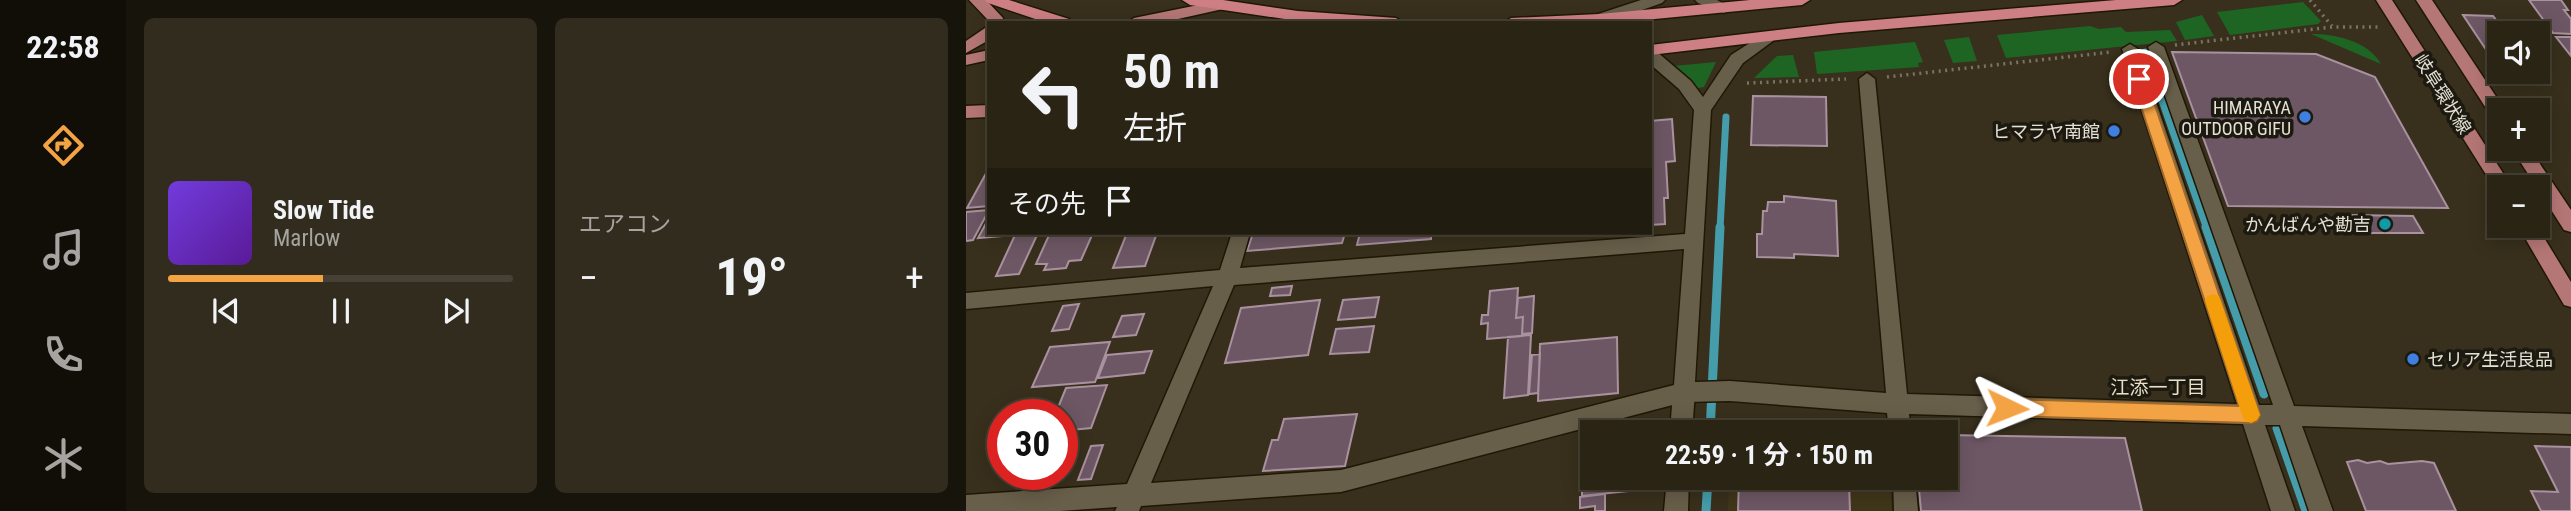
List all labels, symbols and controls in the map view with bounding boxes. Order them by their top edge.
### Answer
map controls [2487,21,2550,238]
button: sound [2487,21,2550,84]
text: 22:58 [26,28,100,66]
text: 50 m [1123,43,1220,100]
icon: left [1008,49,1099,140]
pin [2109,49,2169,109]
street label: 岐阜環状線 [2410,50,2476,138]
icon: arrive [2120,60,2158,98]
place label: HIMARAYA OUTDOOR GIFU [2181,97,2292,139]
button: + [2487,98,2550,161]
text: 左折 [1123,109,1187,147]
marker: HIMARAYA OUTDOOR GIFU [2297,109,2313,125]
icon: directions [39,121,88,170]
place label: ヒマラヤ南館 [1992,121,2100,142]
marker: ヒマラヤ南館 [2106,123,2122,139]
button: − [2487,175,2550,238]
icon: arrive [1100,182,1138,220]
text: その先 [1008,189,1086,219]
text: Slow Tide [273,195,374,225]
text: エアコン [579,211,671,238]
place label: かんばんや勘吉 [2245,214,2371,235]
marker: かんばんや勘吉 [2377,216,2393,232]
icon: music [39,225,88,274]
text: Marlow [273,225,340,252]
text: 19° [715,247,788,308]
text: − [579,256,598,300]
text: + [905,256,924,300]
icon: previous [207,292,245,330]
icon: pause [322,292,360,330]
icon: next [437,292,475,330]
icon: phone [39,330,88,379]
place label: セリア生活良品 [2427,349,2553,370]
marker: セリア生活良品 [2405,351,2421,367]
position arrow [1970,371,2044,445]
district label: 江添一丁目 [2110,376,2206,399]
speed limit sign: 30 [987,399,1078,490]
icon: climate [39,434,88,483]
text: 22:59 · 1 分 · 150 m [1665,440,1873,470]

